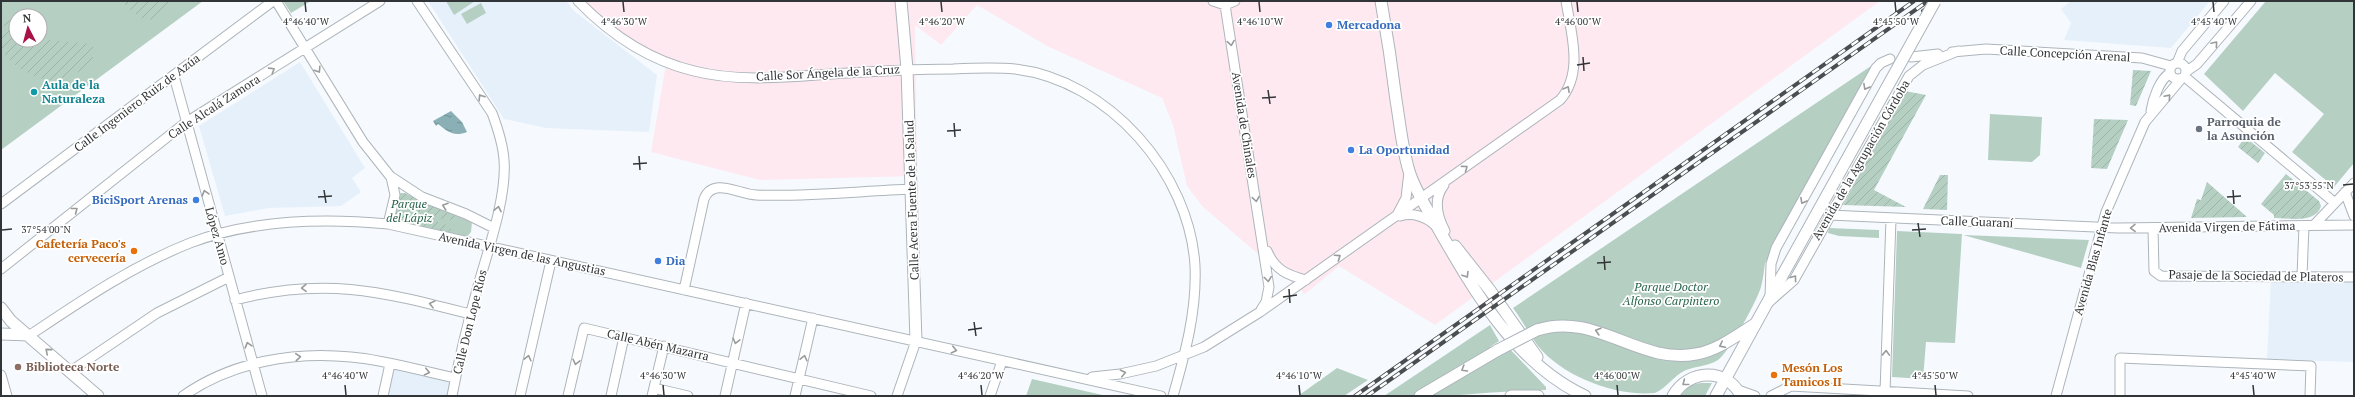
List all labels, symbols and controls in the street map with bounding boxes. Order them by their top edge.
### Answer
north arrow [8,8,48,48]
text: N [22,11,32,25]
text: 4°46'40"W [283,15,330,28]
text: 4°46'30"W [601,15,648,28]
text: 4°46'20"W [919,15,966,28]
text: 4°46'10"W [1237,15,1284,28]
text: 4°46'00"W [1555,15,1602,28]
text: 4°45'50"W [1873,15,1920,28]
text: 4°45'40"W [2191,15,2238,28]
place label: Mercadona [1337,17,1401,32]
marker: Mercadona [1324,20,1334,30]
one-way arrow [1226,40,1235,46]
one-way arrow [2210,41,2217,49]
street label: Calle Concepción Arenal [1999,43,2131,64]
street label: Calle Ingeniero Ruiz de Azúa [71,50,203,155]
street label: Calle Sor Ángela de la Cruz [756,61,900,84]
one-way arrow [314,66,321,73]
one-way arrow [268,67,275,74]
street label: Calle Alcalá Zamora [165,71,263,142]
street label: Avenida de Chinales [1229,71,1260,179]
place label: Aula de la Naturaleza [42,77,105,106]
street label: Avenida de la Agrupación Córdoba [1808,77,1913,243]
one-way arrow [1863,83,1870,90]
one-way arrow [1562,86,1570,93]
marker: Aula de la Naturaleza [29,87,39,97]
one-way arrow [2163,94,2170,101]
one-way arrow [479,95,486,102]
place label: Parroquia de la Asunción [2207,114,2281,143]
street label: Calle Acera Fuente de la Salud [901,119,922,280]
marker: Parroquia de la Asunción [2194,124,2204,134]
place label: La Oportunidad [1359,142,1450,157]
marker: La Oportunidad [1346,145,1356,155]
one-way arrow [1460,166,1467,173]
text: 37°53'55"N [2284,179,2334,192]
one-way arrow [201,190,210,197]
place label: BiciSport Arenas [92,192,189,207]
marker: BiciSport Arenas [191,195,201,205]
park label: Parque del Lápiz [386,196,433,225]
one-way arrow [1251,196,1260,202]
one-way arrow [1800,196,1807,204]
one-way arrow [442,203,449,211]
street label: López Amo [202,205,233,267]
one-way arrow [493,206,501,213]
street label: Avenida Blas Infante [2070,207,2115,317]
one-way arrow [71,208,78,215]
street label: Calle Guaraní [1940,213,2014,230]
street label: Avenida Virgen de Fátima [2158,218,2295,235]
text: 37°54'00"N [21,223,71,236]
one-way arrow [2130,224,2136,232]
street label: Avenida Virgen de las Angustias [437,228,607,279]
place label: Cafetería Paco's cervecería [36,236,127,265]
marker: Cafetería Paco's cervecería [129,246,139,256]
place label: Dia [666,253,686,268]
one-way arrow [1334,254,1341,262]
marker: Dia [653,256,663,266]
street label: Pasaje de la Sociedad de Plateros [2168,266,2344,285]
street label: Calle Don Lope Ríos [449,268,490,376]
one-way arrow [1461,271,1468,278]
one-way arrow [1263,276,1272,283]
one-way arrow [1789,276,1796,283]
park label: Parque Doctor Alfonso Carpintero [1622,279,1719,308]
one-way arrow [301,284,307,292]
one-way arrow [429,301,435,309]
street label: Calle Abén Mazarra [606,325,711,364]
one-way arrow [1595,327,1602,336]
one-way arrow [733,338,741,345]
one-way arrow [1719,340,1726,348]
one-way arrow [244,342,253,349]
one-way arrow [951,345,957,353]
one-way arrow [45,349,52,356]
one-way arrow [1882,350,1891,356]
one-way arrow [295,352,301,361]
one-way arrow [524,355,532,361]
one-way arrow [799,355,808,362]
place label: Biblioteca Norte [26,359,120,374]
one-way arrow [573,359,581,365]
place label: Mesón Los Tamicos II [1782,360,1843,389]
marker: Biblioteca Norte [13,362,23,372]
one-way arrow [1461,365,1468,372]
one-way arrow [423,367,430,375]
text: 4°46'40"W [322,369,369,382]
text: 4°46'30"W [640,369,687,382]
text: 4°46'20"W [958,369,1005,382]
text: 4°46'10"W [1276,369,1323,382]
text: 4°46'00"W [1594,369,1641,382]
text: 4°45'50"W [1912,369,1959,382]
text: 4°45'40"W [2230,369,2277,382]
one-way arrow [1120,370,1126,378]
marker: Mesón Los Tamicos II [1769,370,1779,380]
one-way arrow [1682,379,1689,386]

